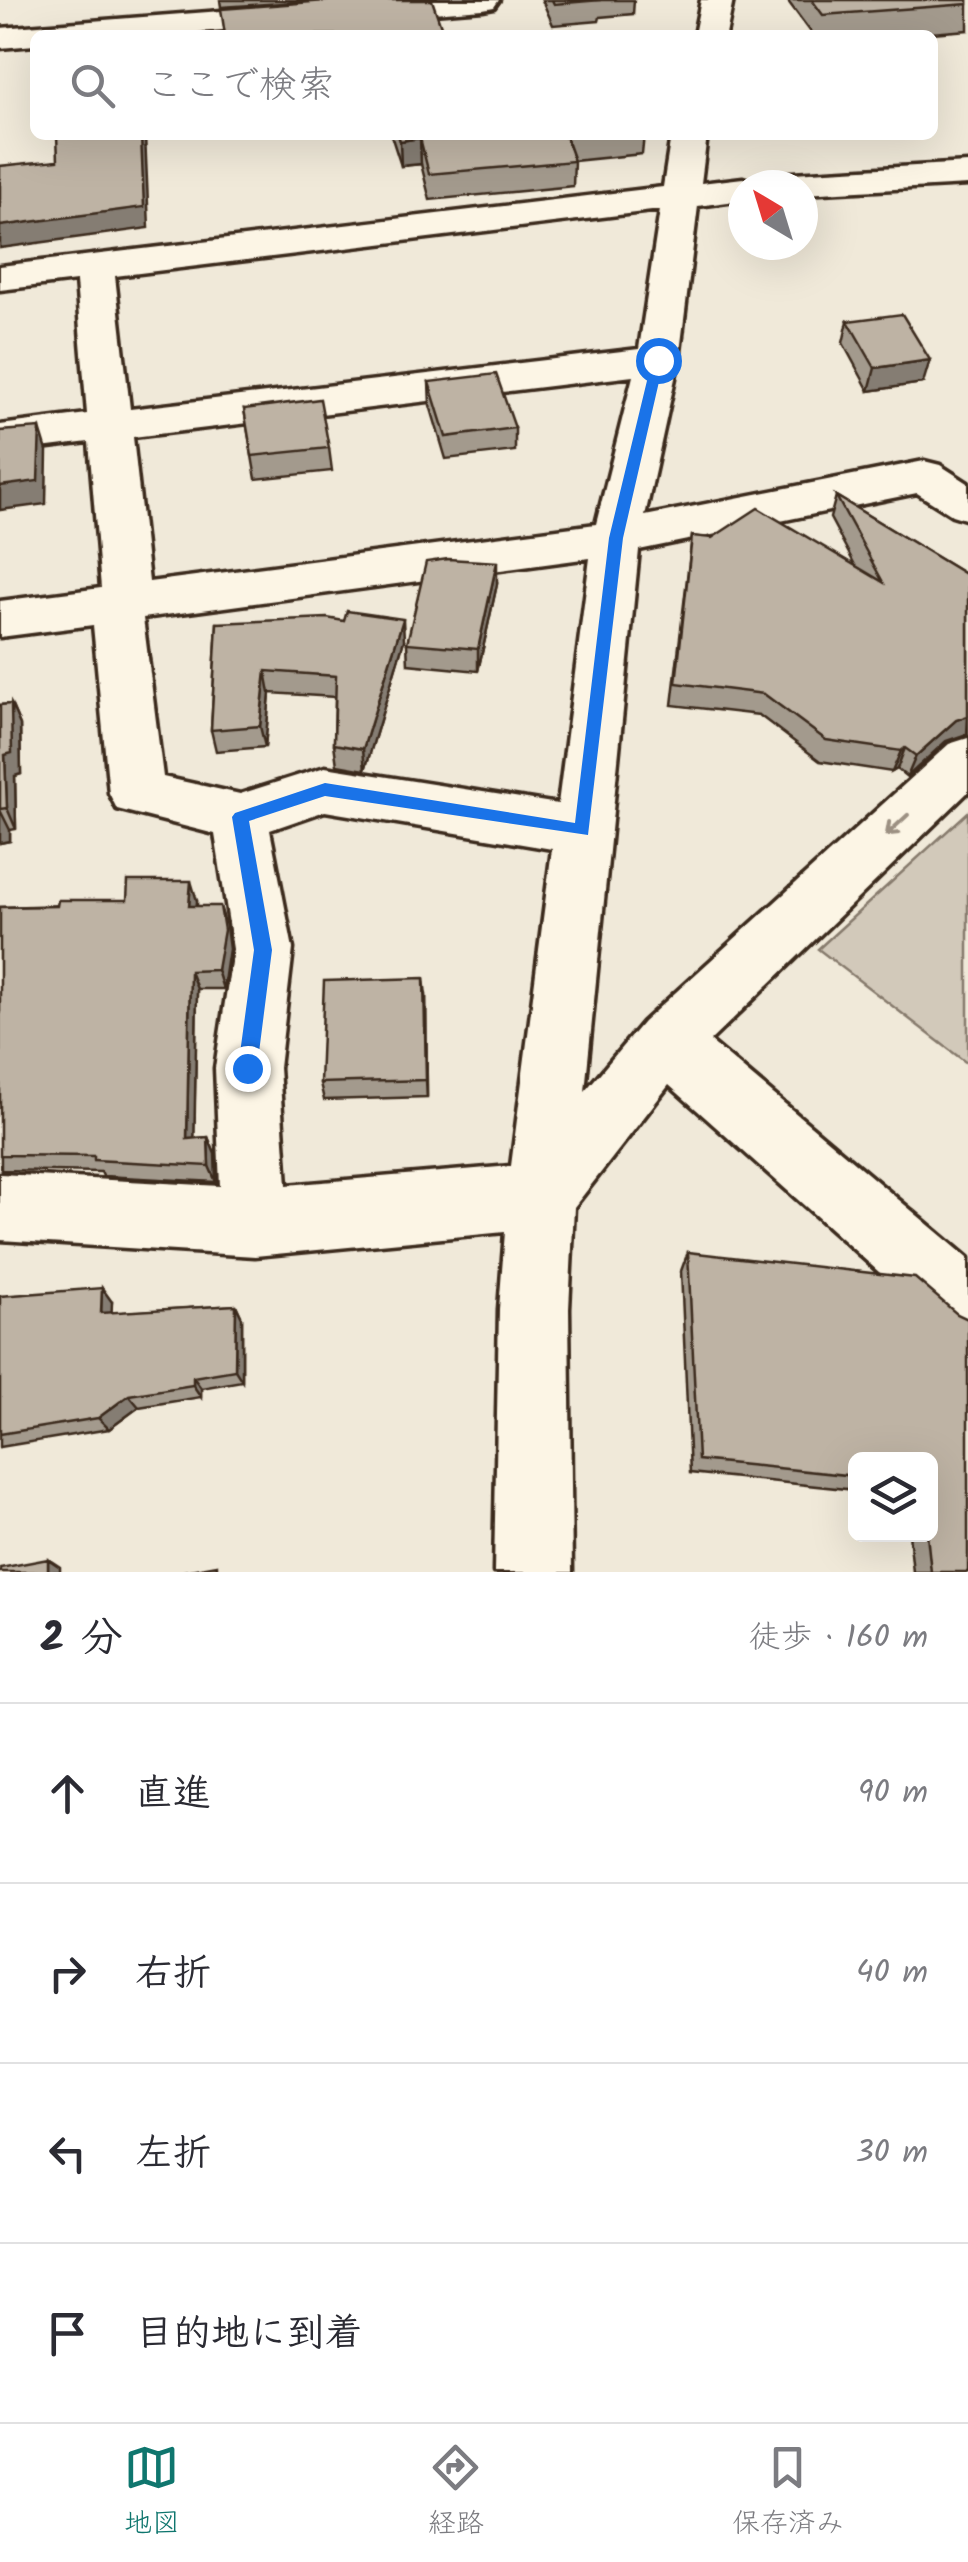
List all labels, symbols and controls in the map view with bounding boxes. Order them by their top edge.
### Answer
search box [30,30,938,140]
text: ここで検索 [145,57,335,117]
icon: search [65,58,120,113]
north arrow [728,170,818,260]
route start [636,338,682,384]
one-way arrow [885,813,910,836]
route end [225,1046,271,1092]
map controls [848,1452,938,1542]
button: layers [848,1452,938,1542]
text: 2 分 [40,1606,123,1673]
text: 徒歩 · 160 m [749,1613,928,1664]
text: 直進 [135,1765,211,1825]
icon: ahead [40,1766,95,1821]
text: 90 m [858,1768,928,1819]
text: 右折 [135,1945,211,2005]
icon: right [40,1946,95,2001]
text: 40 m [856,1948,928,1999]
text: 左折 [135,2125,211,2185]
icon: left [40,2126,95,2181]
text: 30 m [855,2128,928,2179]
text: 目的地に到着 [135,2305,363,2365]
icon: arrive [40,2306,95,2361]
tab: 地図 [124,2440,180,2547]
tab: 経路 [428,2440,484,2547]
tab: 保存済み [732,2440,844,2547]

